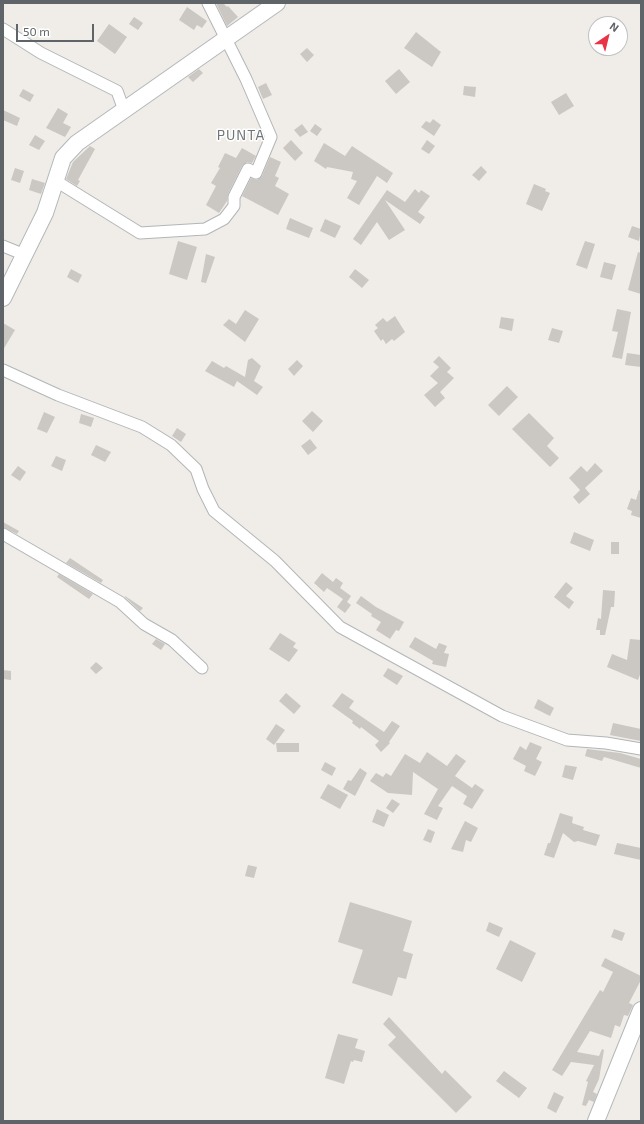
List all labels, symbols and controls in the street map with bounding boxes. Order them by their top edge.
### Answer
scale bar [18,16,96,42]
north arrow [588,16,628,56]
text: N [608,19,622,34]
text: 50 m [23,24,50,38]
district label: PUNTA [217,127,265,143]

